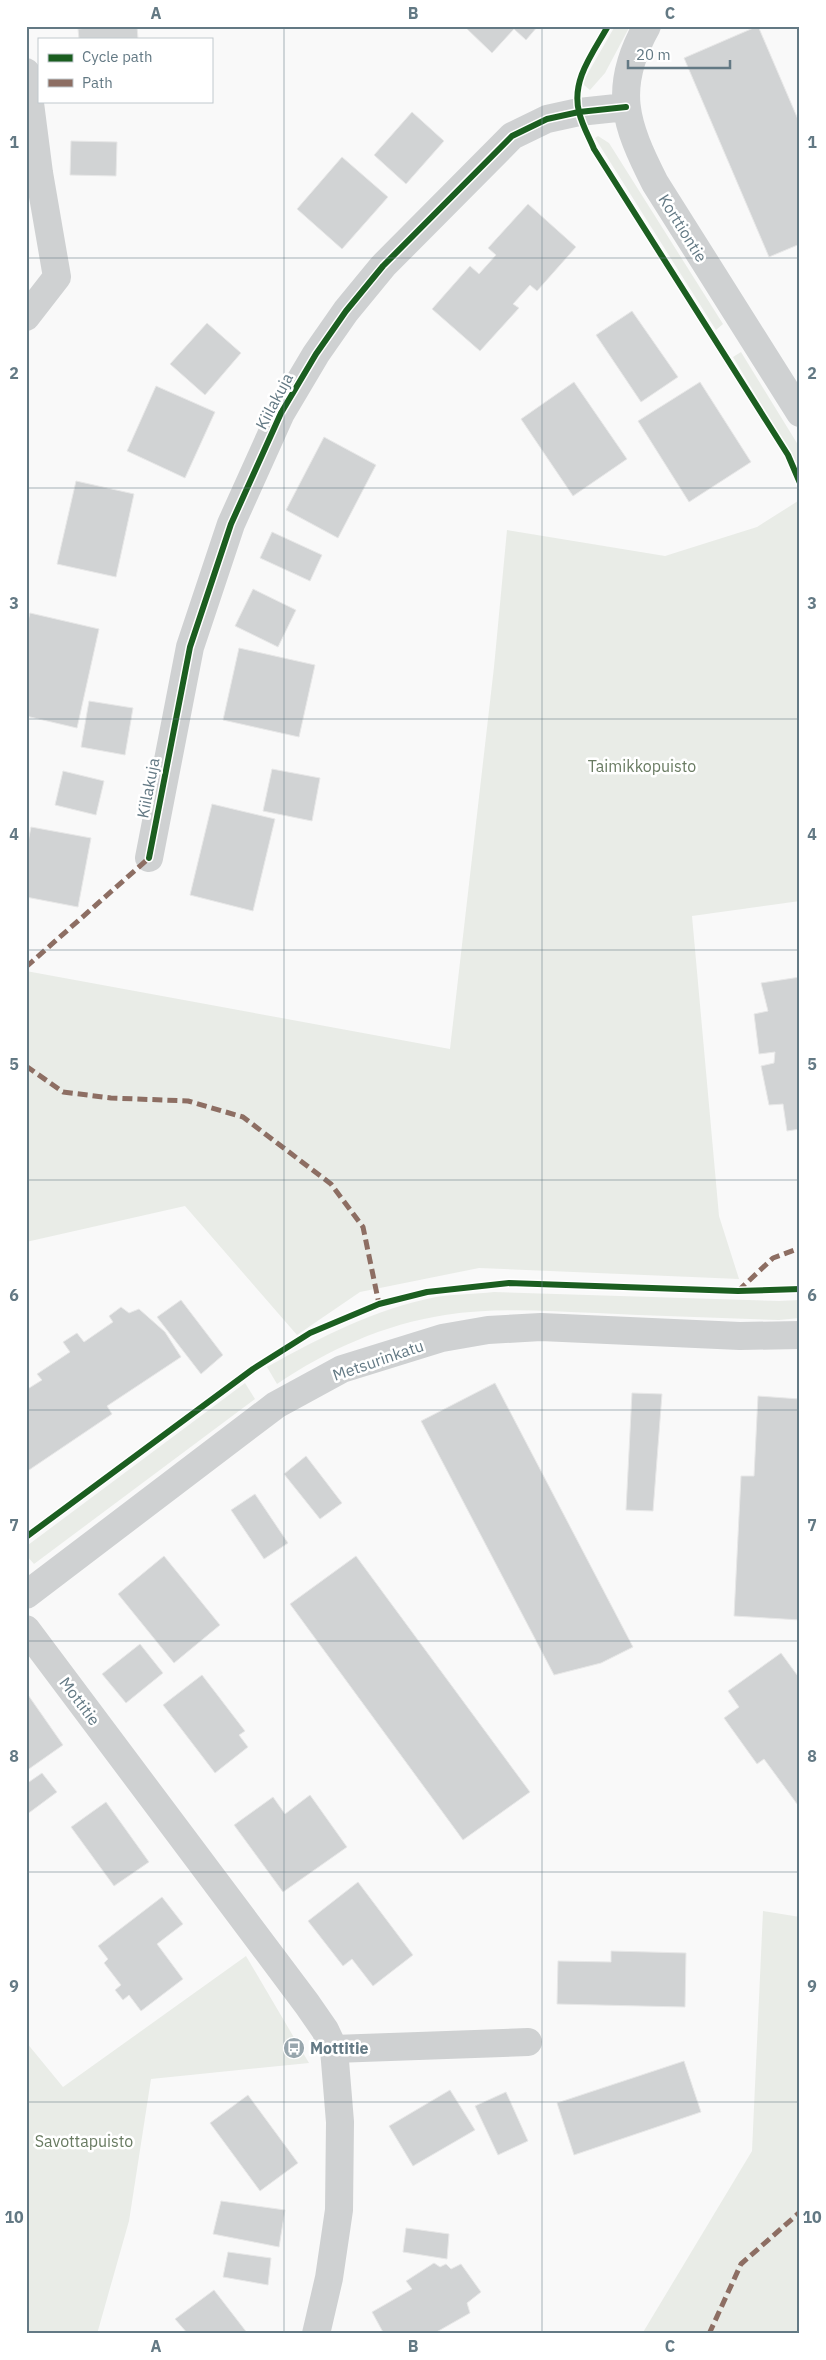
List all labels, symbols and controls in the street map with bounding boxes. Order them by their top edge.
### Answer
text: A [151,3,162,23]
text: B [408,3,419,23]
text: C [665,3,675,23]
legend [38,38,212,102]
scale bar [628,38,731,70]
text: 20 m [636,45,671,64]
text: Cycle path [82,47,153,66]
text: Path [82,73,113,92]
text: 1 [9,132,19,152]
text: 1 [807,132,817,152]
street label: Korttiontie [654,190,712,266]
text: 2 [9,363,19,383]
text: 2 [807,363,817,383]
street label: Kiilakuja [251,369,297,433]
text: 3 [9,593,19,613]
text: 3 [807,593,817,613]
street label: Kiilakuja [132,756,164,820]
park label: Taimikkopuisto [588,756,696,776]
text: 4 [9,824,19,844]
text: 4 [807,824,817,844]
text: 5 [9,1054,19,1074]
text: 5 [807,1054,817,1074]
text: 6 [9,1285,19,1305]
text: 6 [807,1285,817,1305]
street label: Metsurinkatu [330,1335,426,1385]
text: 7 [9,1515,19,1535]
text: 7 [807,1515,817,1535]
street label: Mottitie [55,1673,105,1729]
text: 8 [9,1746,19,1766]
text: 8 [807,1746,817,1766]
text: 9 [9,1976,19,1996]
text: 9 [807,1976,817,1996]
bus stop icon: Mottitie [282,2036,306,2060]
place label: Mottitie [310,2038,368,2058]
park label: Savottapuisto [35,2131,133,2151]
text: 10 [4,2207,24,2227]
text: 10 [802,2207,822,2227]
text: A [151,2336,162,2356]
text: B [408,2336,419,2356]
text: C [665,2336,675,2356]

